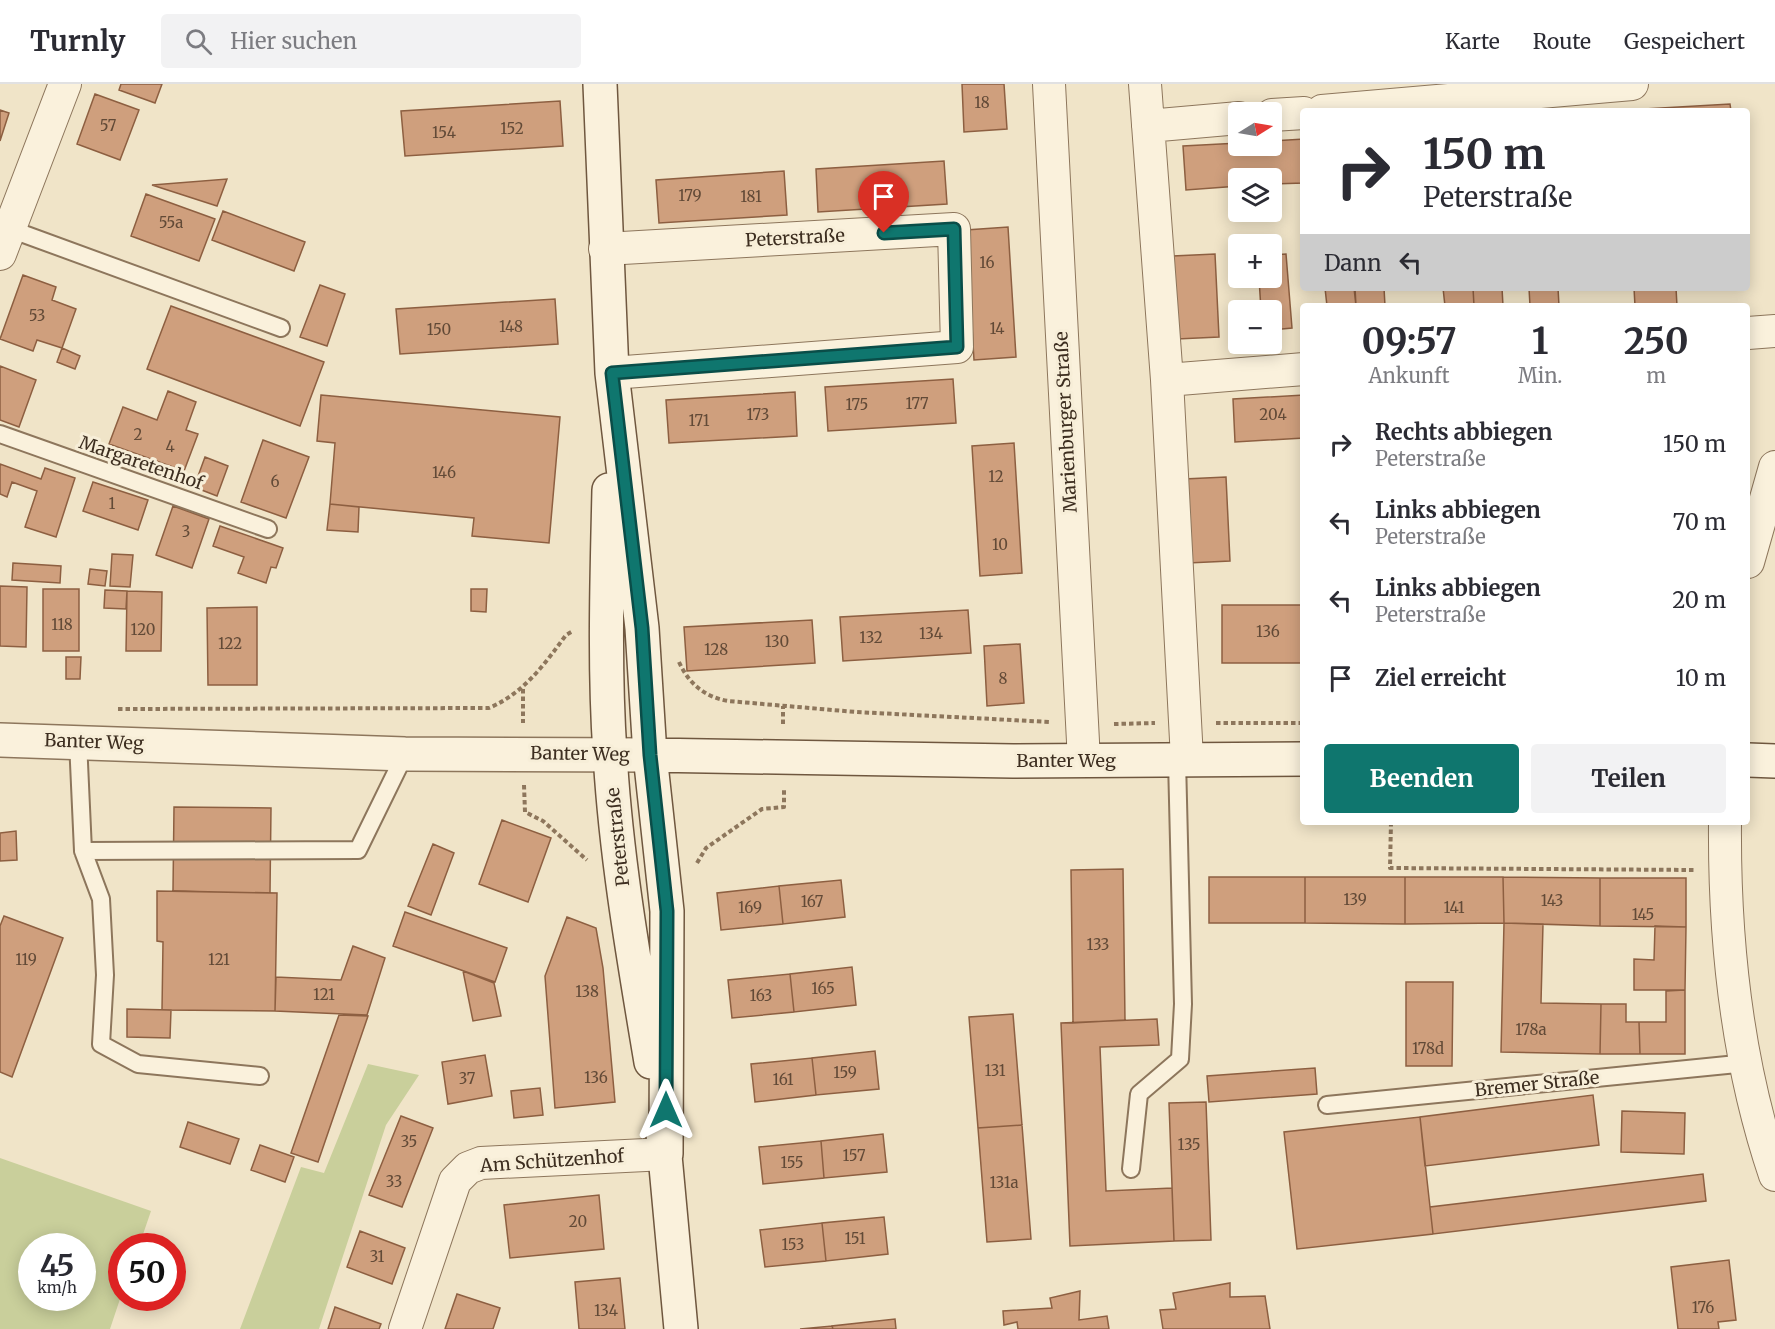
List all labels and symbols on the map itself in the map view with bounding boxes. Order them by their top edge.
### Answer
house number: 18 [974,93,990,112]
north arrow [1228,102,1282,156]
house number: 57 [100,116,117,135]
house number: 152 [500,119,524,138]
house number: 154 [432,123,456,142]
pin [858,171,909,233]
house number: 179 [678,186,702,205]
house number: 181 [740,187,762,206]
house number: 55a [159,213,183,232]
street label: Peterstraße [745,223,845,252]
house number: 16 [979,253,995,272]
house number: 53 [29,306,45,325]
house number: 148 [499,317,523,336]
house number: 14 [989,319,1005,338]
house number: 150 [427,320,451,339]
street label: Marienburger Straße [1049,331,1082,513]
house number: 177 [906,394,929,413]
house number: 175 [846,395,868,414]
house number: 173 [747,405,769,424]
house number: 204 [1259,405,1287,424]
house number: 171 [689,411,710,430]
house number: 2 [134,425,143,444]
street label: Margaretenhof [76,431,207,495]
house number: 4 [165,437,175,456]
house number: 146 [432,463,456,482]
house number: 12 [988,467,1004,486]
house number: 6 [270,472,280,491]
house number: 1 [109,494,116,513]
house number: 3 [182,522,190,541]
house number: 10 [992,535,1008,554]
house number: 118 [51,615,73,634]
house number: 120 [131,620,155,639]
house number: 136 [1256,622,1280,641]
house number: 134 [919,624,943,643]
house number: 132 [859,628,883,647]
house number: 130 [765,632,789,651]
house number: 122 [218,634,242,653]
house number: 128 [704,640,728,659]
house number: 8 [999,669,1008,688]
street label: Banter Weg [44,728,144,755]
street label: Banter Weg [530,741,630,766]
street label: Banter Weg [1016,749,1116,772]
street label: Peterstraße [601,786,634,888]
house number: 139 [1343,890,1367,909]
house number: 143 [1541,891,1563,910]
house number: 167 [801,892,824,911]
house number: 169 [738,898,762,917]
house number: 141 [1444,898,1465,917]
house number: 145 [1632,905,1654,924]
house number: 133 [1087,935,1109,954]
house number: 119 [15,950,37,969]
house number: 121 [208,950,230,969]
house number: 165 [811,979,835,998]
house number: 138 [575,982,599,1001]
house number: 121 [313,985,335,1004]
house number: 163 [750,986,772,1005]
house number: 178a [1515,1020,1547,1039]
house number: 178d [1412,1039,1444,1058]
house number: 131 [984,1061,1006,1080]
house number: 159 [833,1063,857,1082]
street label: Bremer Straße [1473,1066,1600,1101]
house number: 136 [584,1068,608,1087]
house number: 37 [459,1069,476,1088]
house number: 161 [772,1070,794,1089]
position arrow [634,1078,698,1142]
house number: 35 [401,1132,417,1151]
house number: 135 [1178,1135,1200,1154]
street label: Am Schützenhof [478,1144,626,1177]
house number: 157 [843,1146,866,1165]
house number: 155 [780,1153,804,1172]
house number: 33 [386,1172,402,1191]
house number: 131a [989,1173,1019,1192]
house number: 20 [569,1212,587,1231]
house number: 151 [844,1229,866,1248]
speed limit sign: 50 [108,1233,186,1311]
house number: 153 [782,1235,804,1254]
house number: 31 [370,1247,385,1266]
house number: 176 [1692,1298,1714,1317]
house number: 134 [594,1301,618,1320]

